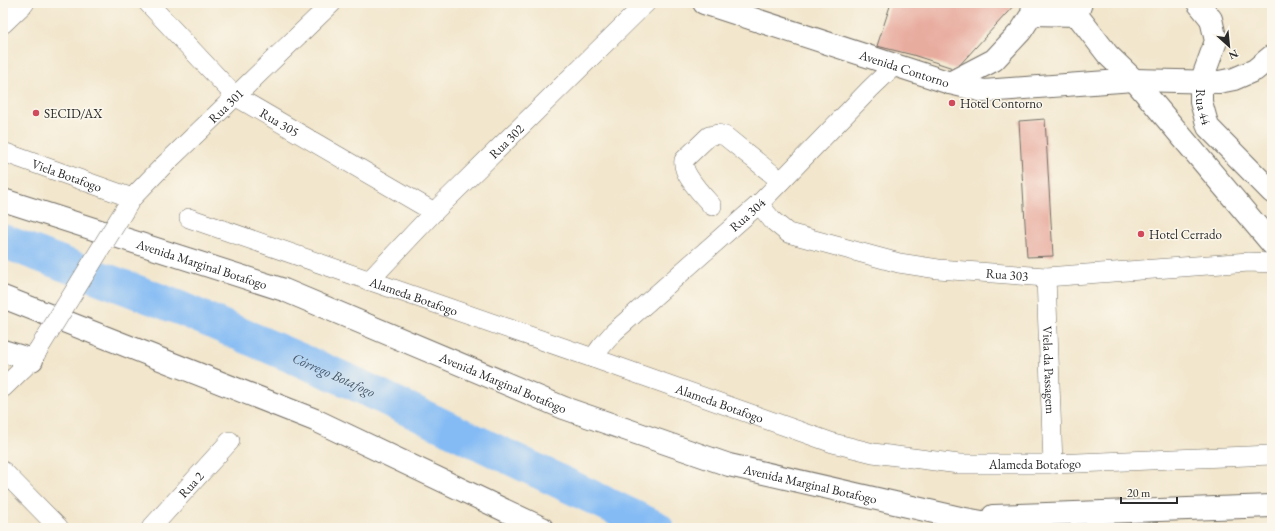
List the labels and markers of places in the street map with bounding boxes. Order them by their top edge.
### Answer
place label: Hotel Contorno [960,95,1043,112]
marker: Hotel Contorno [947,98,957,108]
place label: SECID/AX [44,105,103,122]
marker: SECID/AX [31,108,41,118]
place label: Hotel Cerrado [1149,226,1222,243]
marker: Hotel Cerrado [1136,229,1146,239]

